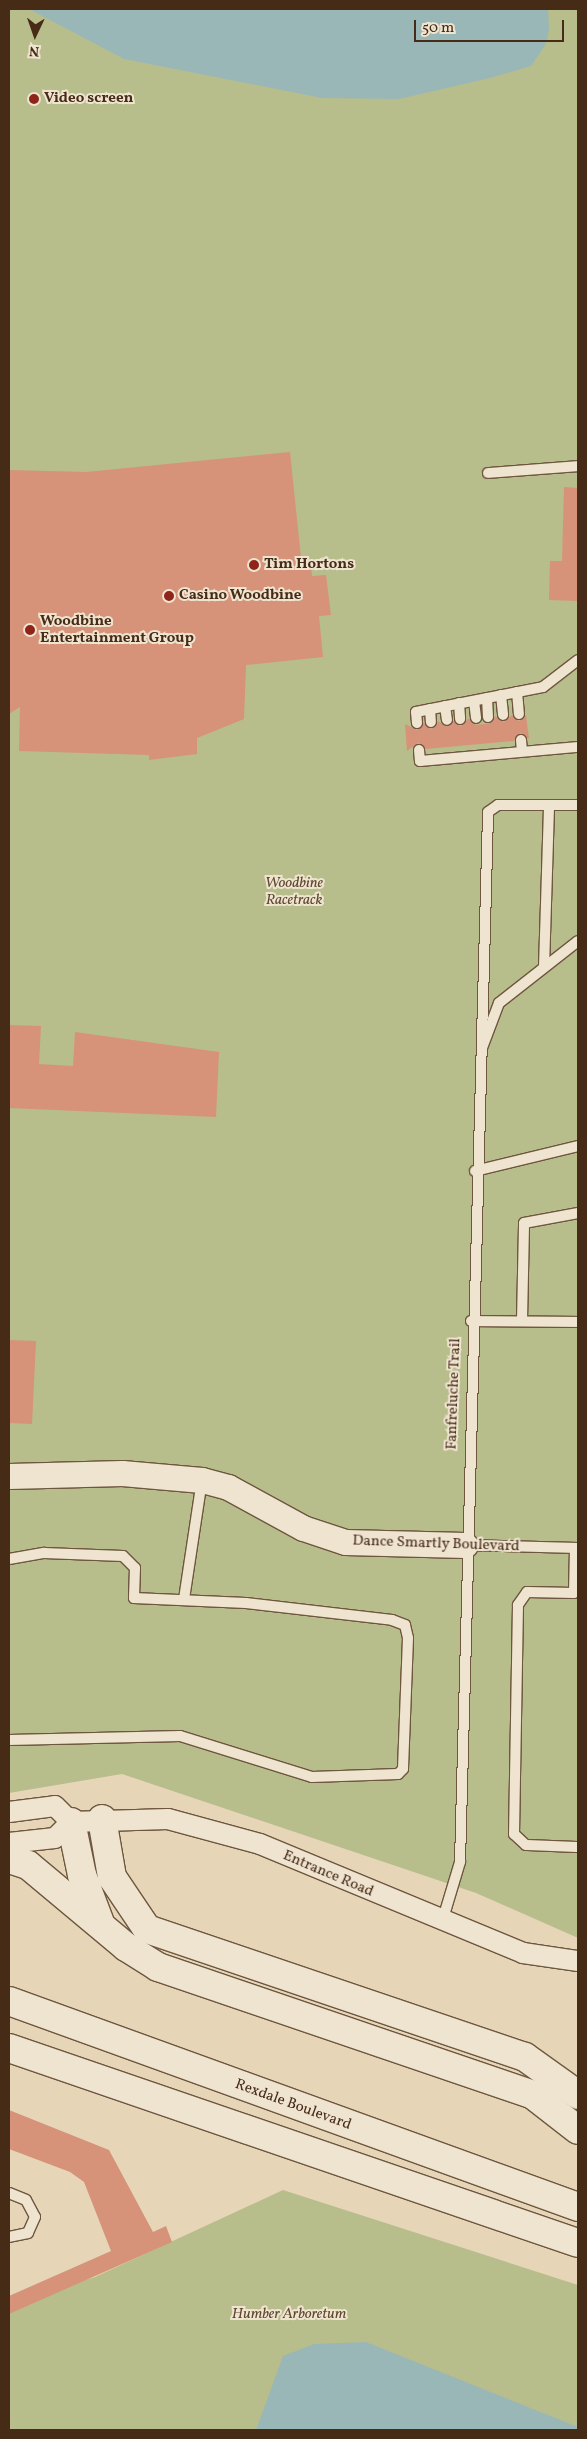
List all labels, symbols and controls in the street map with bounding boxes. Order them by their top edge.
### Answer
north arrow [10,10,60,60]
scale bar [417,10,567,42]
text: 50 m [422,18,454,39]
text: N [29,41,40,60]
place label: Video screen [44,90,133,108]
marker: Video screen [28,93,40,105]
place label: Tim Hortons [264,556,354,574]
marker: Tim Hortons [248,559,260,571]
place label: Casino Woodbine [179,587,302,605]
marker: Casino Woodbine [163,590,175,602]
place label: Woodbine Entertainment Group [40,612,194,647]
marker: Woodbine Entertainment Group [24,624,36,636]
park label: Woodbine Racetrack [265,874,323,909]
street label: Fanfreluche Trail [443,1338,465,1450]
street label: Dance Smartly Boulevard [352,1532,520,1556]
street label: Entrance Road [280,1847,376,1901]
street label: Rexdale Boulevard [232,2076,354,2134]
park label: Humber Arboretum [232,2306,346,2324]

